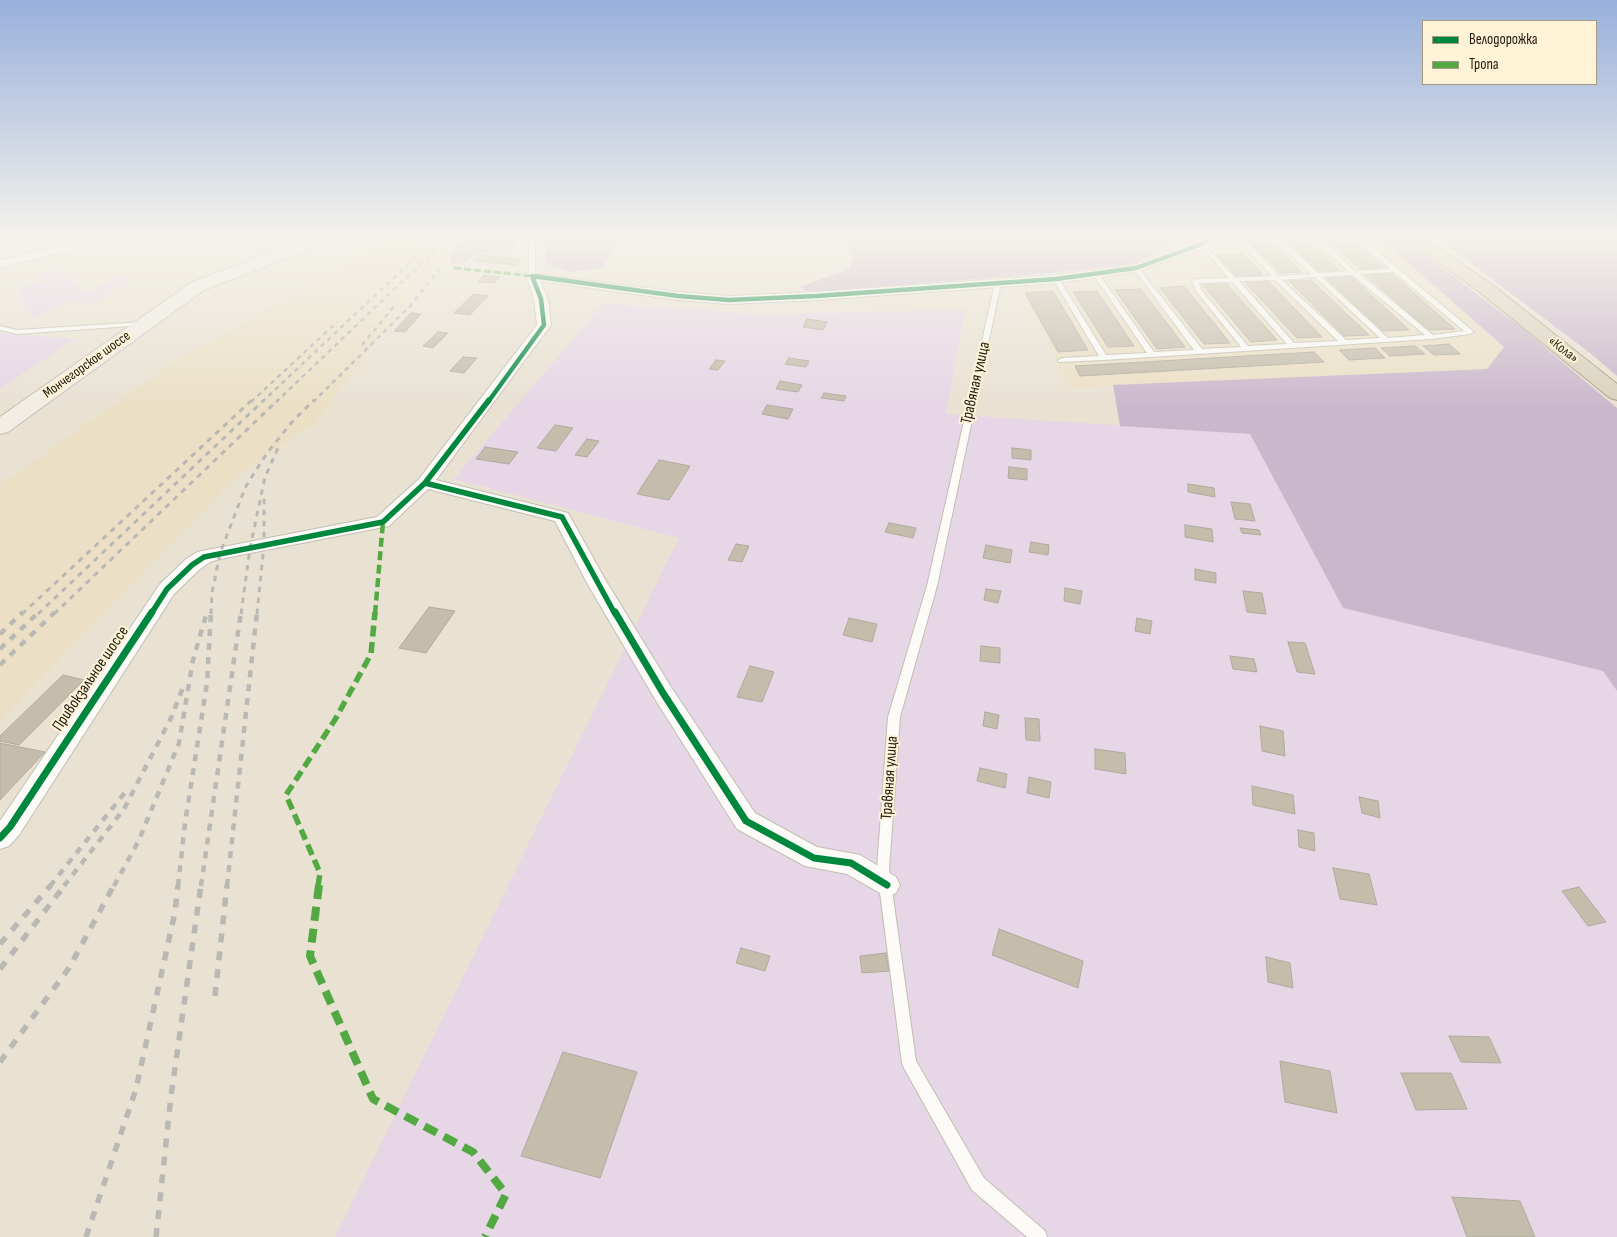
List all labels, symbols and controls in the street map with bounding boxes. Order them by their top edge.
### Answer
legend [1422,20,1597,85]
text: Велодорожка [1469,30,1538,49]
text: Тропа [1469,55,1499,74]
street label: Мончегорское шоссе [40,328,134,402]
street label: «Кола» [1545,333,1581,367]
street label: Травяная улица [957,340,995,426]
street label: Привокзальное шоссе [49,623,133,735]
street label: Травяная улица [877,736,903,820]

